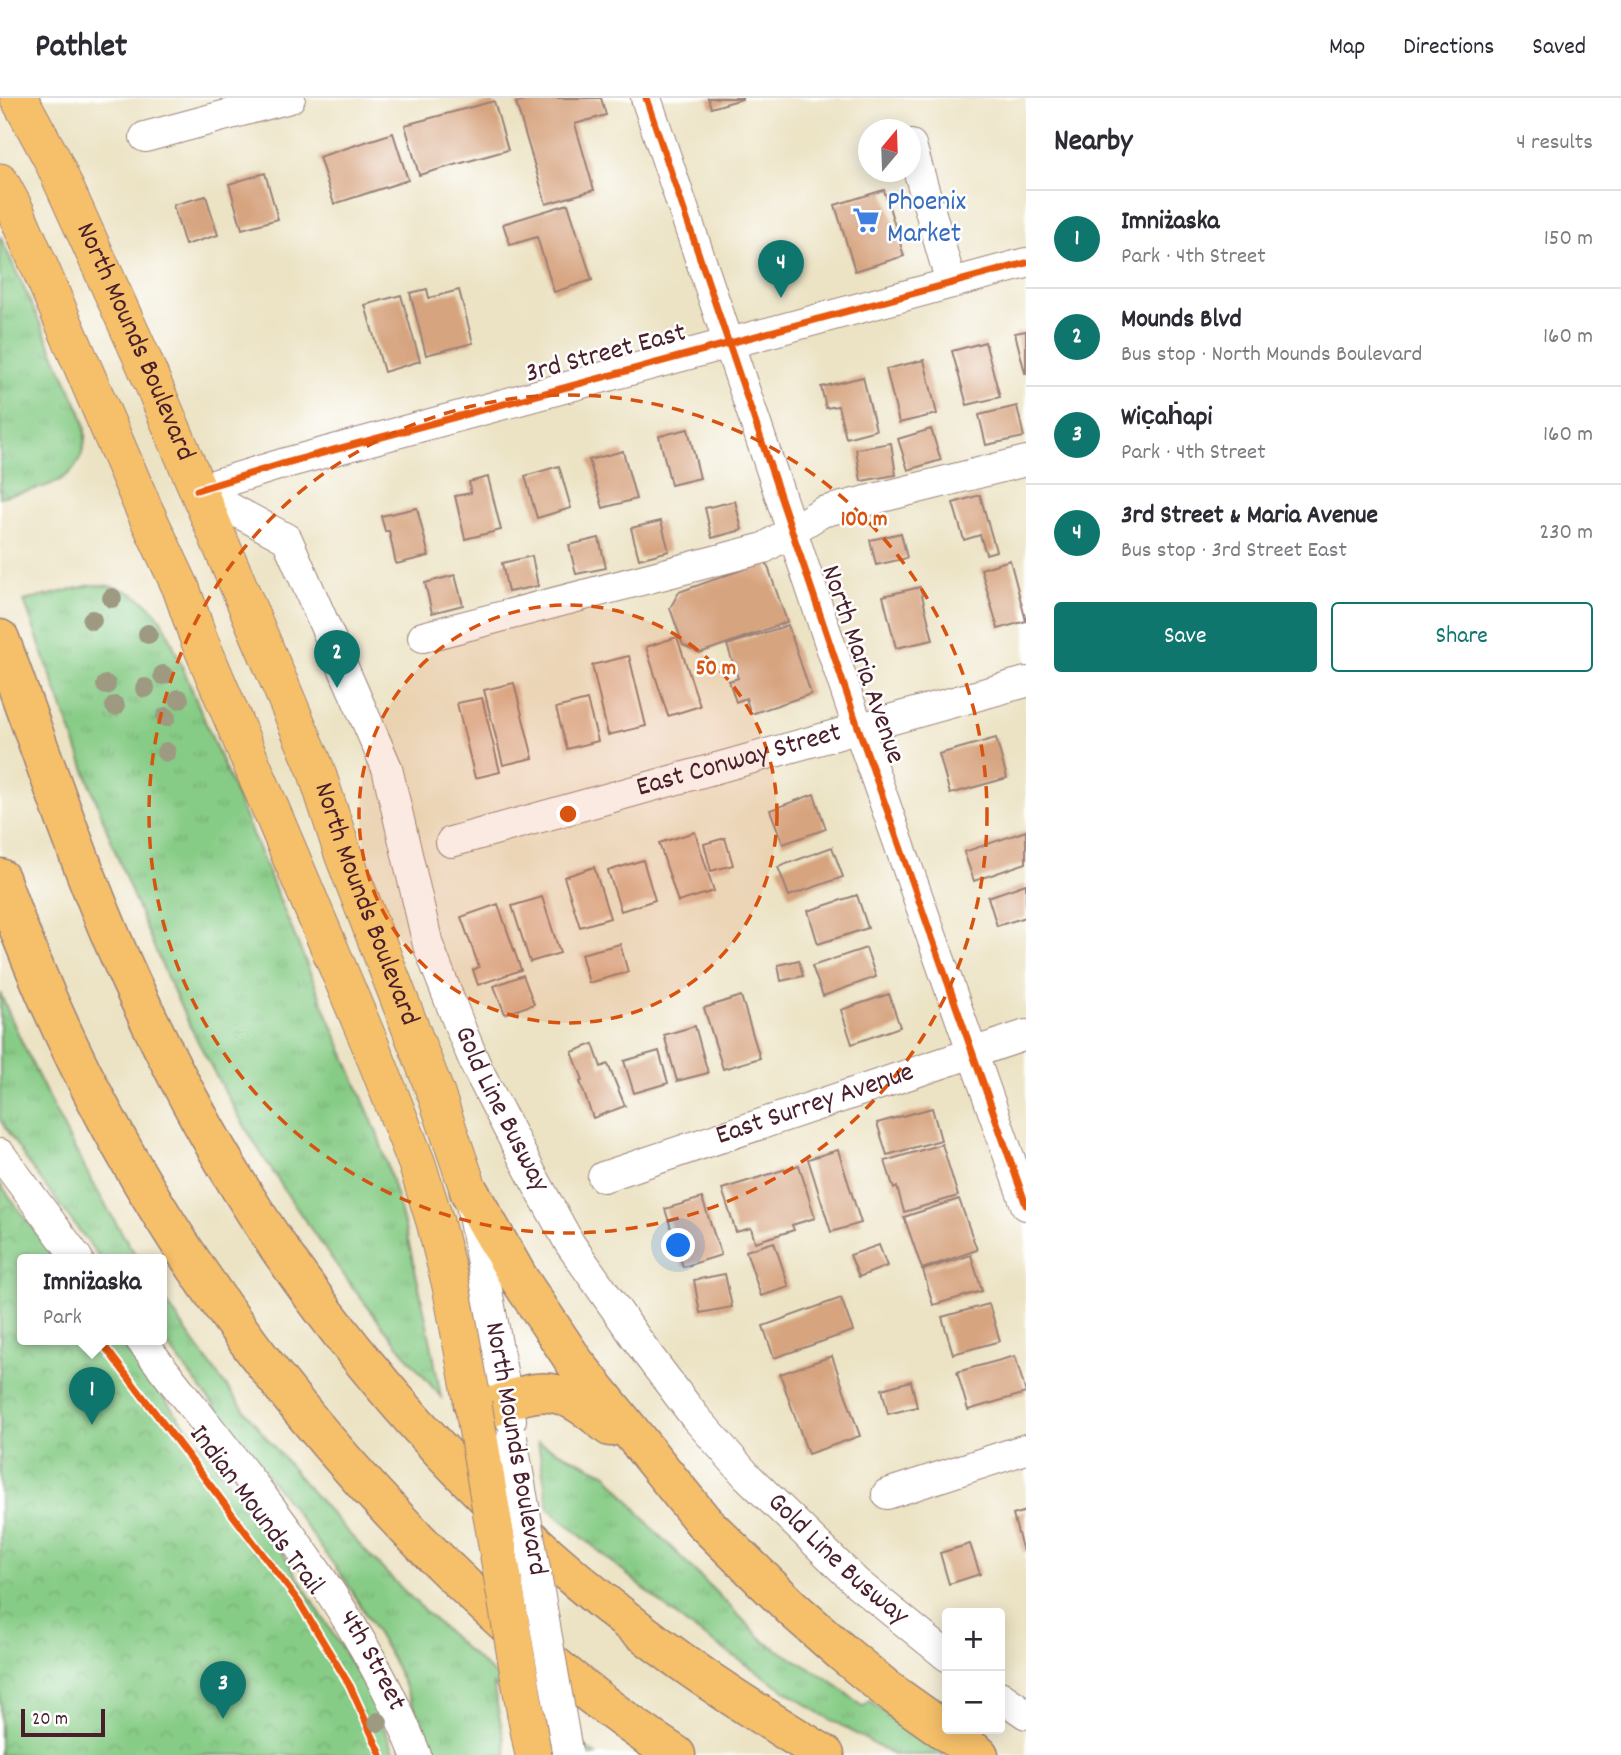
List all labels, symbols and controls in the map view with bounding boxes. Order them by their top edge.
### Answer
text: Pathlet [35,25,127,72]
text: Map [1329,31,1365,65]
text: Directions [1403,31,1494,65]
text: Saved [1532,31,1586,65]
north arrow [858,119,921,182]
text: Nearby [1054,122,1132,165]
text: 4 results [1516,127,1593,160]
place label: Phoenix Market [887,184,966,256]
text: Imniżaska [1121,204,1220,241]
supermarket icon: Phoenix Market [851,205,881,235]
street label: North Mounds Boulevard [64,217,204,468]
text: 1 [1074,223,1080,256]
text: 150 m [1544,223,1593,256]
pin: 4 [758,240,804,298]
text: Park · 4th Street [1121,241,1266,274]
text: Mounds Blvd [1121,302,1242,339]
street label: 3rd Street East [521,314,691,396]
text: 2 [1072,321,1082,354]
text: 160 m [1543,321,1593,354]
text: Bus stop · North Mounds Boulevard [1121,339,1422,372]
text: Wic̣aḣapi [1121,400,1212,437]
text: 3 [1072,419,1082,452]
text: 160 m [1543,419,1593,452]
text: Park · 4th Street [1121,437,1266,470]
text: 3rd Street & Maria Avenue [1121,498,1378,535]
text: 100 m [841,506,887,536]
text: 4 [1072,517,1082,550]
text: 230 m [1539,517,1593,550]
text: Bus stop · 3rd Street East [1121,535,1347,568]
street label: North Maria Avenue [808,560,914,770]
button: Save [1054,602,1317,672]
button: Share [1331,602,1593,672]
pin: 2 [314,630,360,688]
text: 50 m [696,655,736,685]
street label: East Conway Street [632,714,846,809]
street label: North Mounds Boulevard [301,778,428,1032]
centre of rings [556,802,580,826]
street label: Gold Line Busway [442,1021,558,1201]
street label: East Surrey Avenue [711,1054,920,1158]
your location [661,1228,695,1262]
popup [17,1254,167,1345]
text: Imniżaska [43,1265,141,1302]
text: Park [43,1302,82,1335]
street label: North Mounds Boulevard [472,1319,556,1579]
pin: 1 [69,1367,115,1425]
street label: Indian Mounds Trail [178,1417,333,1605]
street label: Gold Line Busway [757,1485,917,1637]
street label: 4th Street [327,1603,415,1718]
map controls [942,1608,1005,1734]
button: + [942,1608,1005,1671]
pin: 3 [200,1661,246,1719]
button: − [942,1671,1005,1734]
scale bar [21,1706,105,1738]
text: 20 m [32,1707,68,1734]

